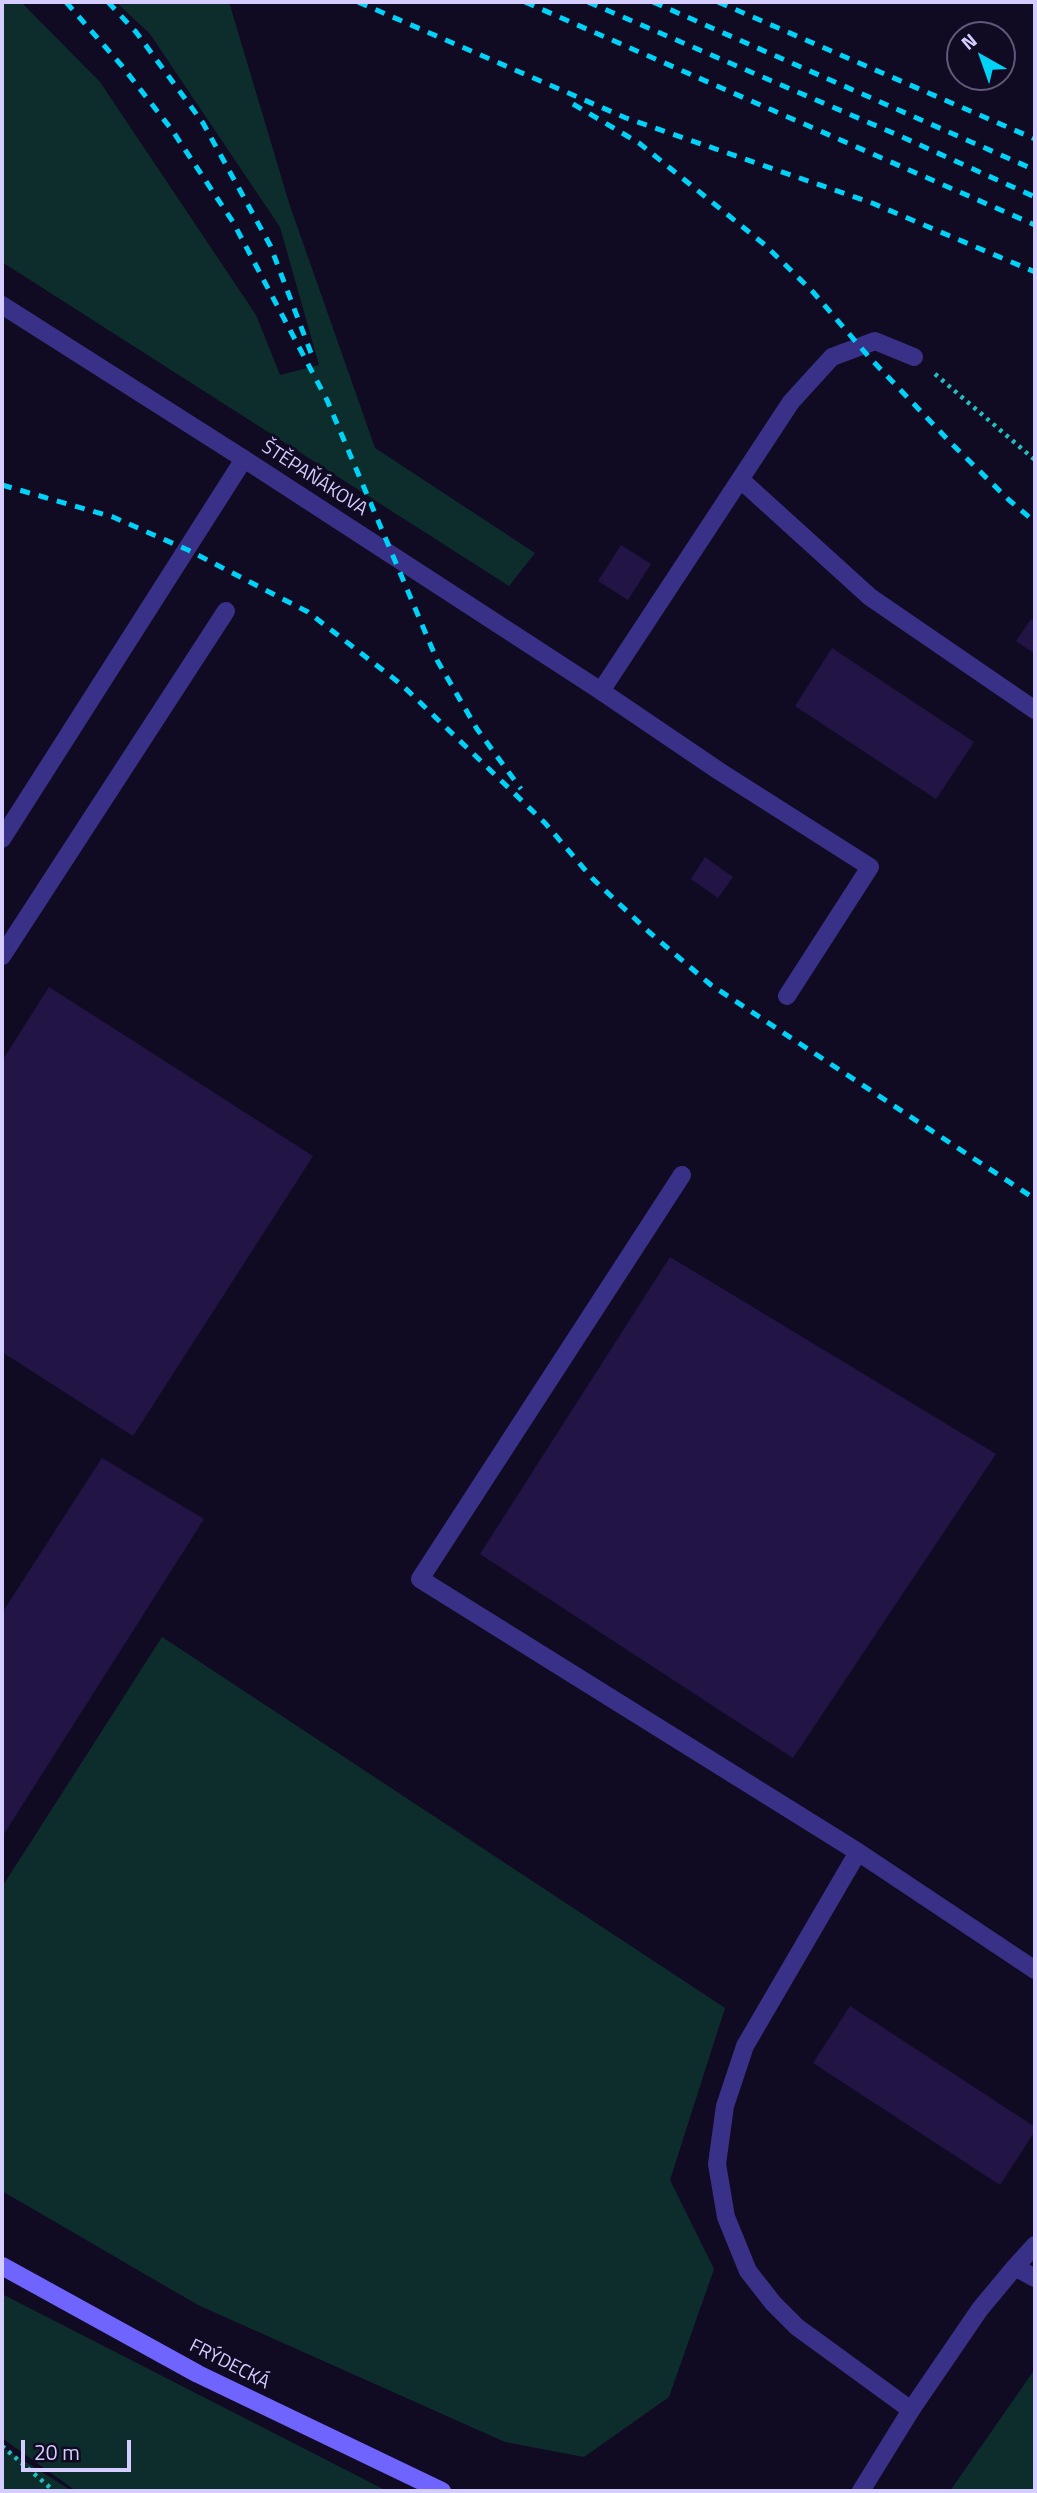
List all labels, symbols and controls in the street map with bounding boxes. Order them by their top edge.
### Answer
north arrow [946,21,1016,91]
text: N [954,26,983,56]
street label: ŠTĚPAŇÁKOVA [257,436,371,522]
street label: FRÝDECKÁ [185,2335,273,2395]
scale bar [24,2426,135,2470]
text: 20 m [34,2436,80,2468]

